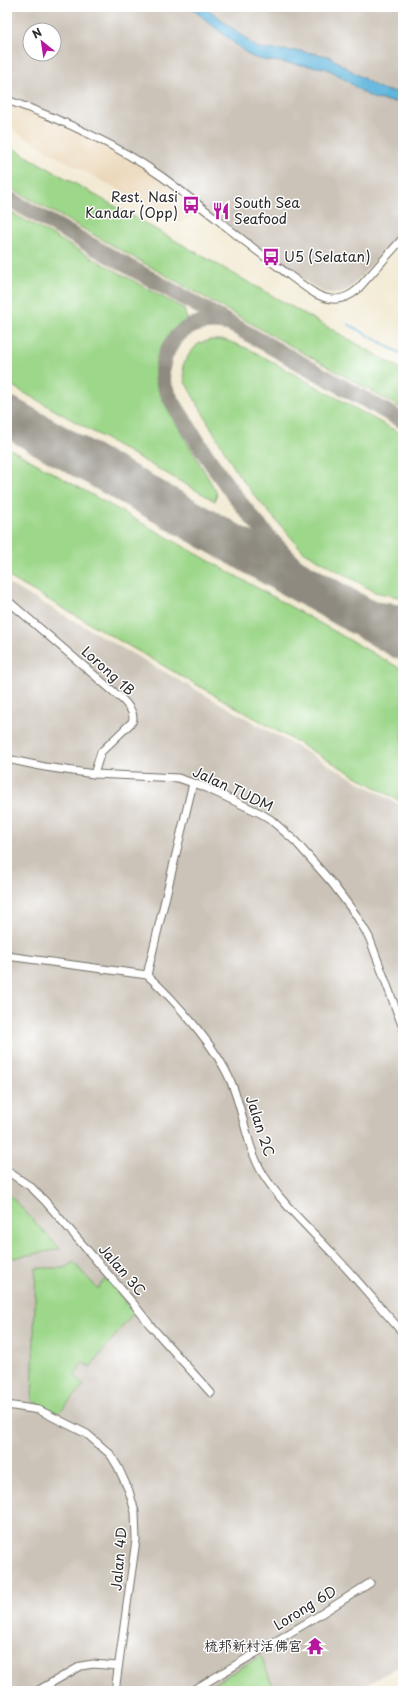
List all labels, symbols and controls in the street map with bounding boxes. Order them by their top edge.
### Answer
north arrow [22,22,62,62]
text: N [29,23,45,42]
place label: Rest. Nasi Kandar (Opp) [85,186,178,223]
place label: South Sea Seafood [234,192,300,229]
bus stop icon: Rest. Nasi Kandar (Opp) [181,195,201,215]
restaurant icon: South Sea Seafood [211,201,231,221]
place label: U5 (Selatan) [284,246,370,267]
bus stop icon: U5 (Selatan) [261,247,281,267]
street label: Lorong 1B [77,641,140,700]
street label: Jalan TUDM [189,761,277,816]
street label: Jalan 2C [241,1093,280,1159]
street label: Jalan 3C [94,1239,151,1300]
street label: Jalan 4D [105,1526,132,1592]
street label: Lorong 6D [269,1580,340,1635]
place label: 梳邦新村活佛宫 [204,1635,302,1656]
temple icon: 梳邦新村活佛宫 [305,1636,325,1656]

